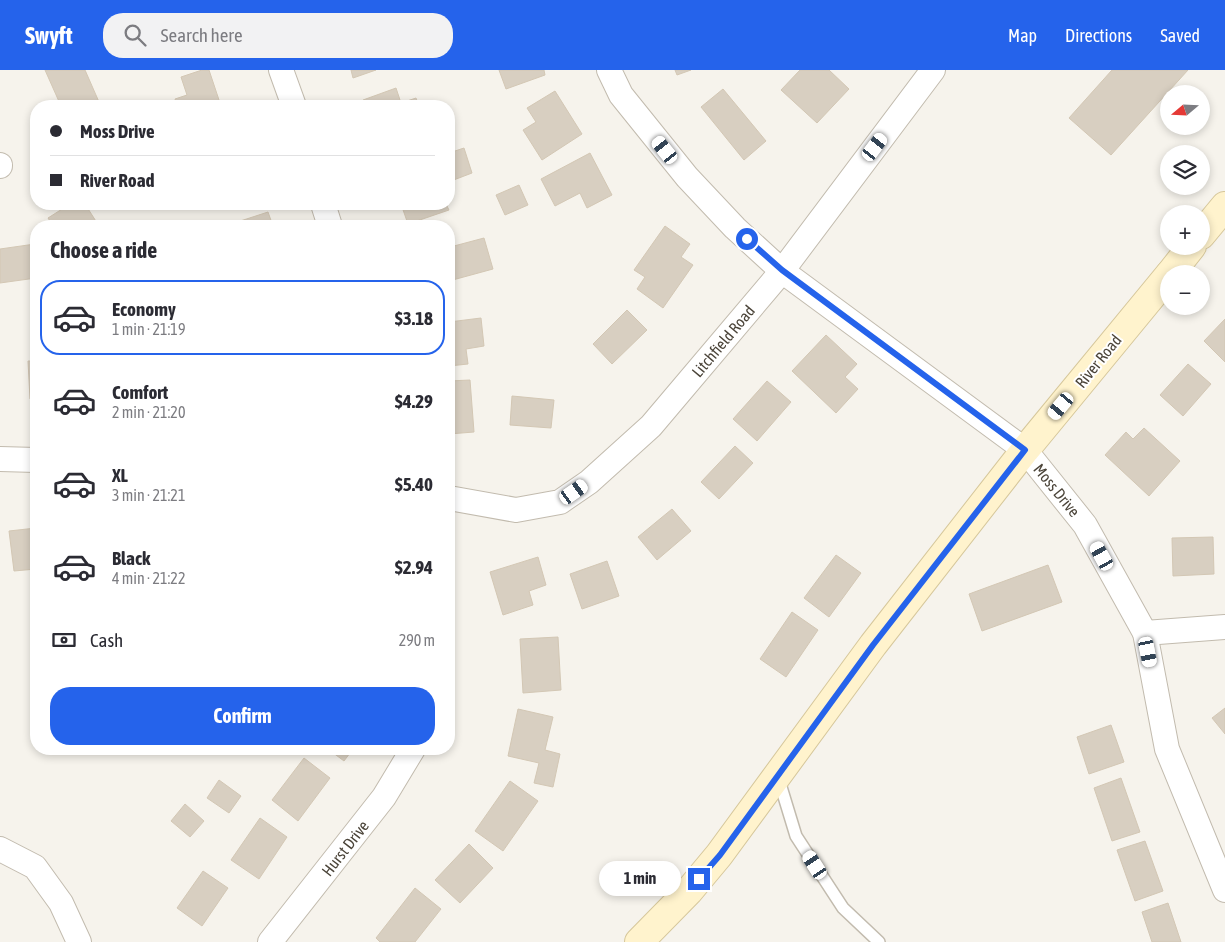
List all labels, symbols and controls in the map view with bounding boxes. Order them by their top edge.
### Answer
search box [103,13,453,58]
icon: search [121,21,149,49]
text: Swyft [25,22,73,49]
text: Search here [161,24,243,46]
text: Map [1008,25,1037,46]
text: Directions [1065,25,1132,46]
text: Saved [1160,25,1200,46]
north arrow [1160,85,1210,135]
map controls [1160,85,1210,315]
text: Moss Drive [80,120,155,142]
car [859,131,890,163]
car [649,134,680,166]
button: layers [1160,145,1210,195]
text: River Road [80,169,155,191]
button: + [1160,205,1210,255]
route start [736,228,758,250]
text: Choose a ride [50,237,157,263]
button: − [1160,265,1210,315]
icon: car [52,295,97,340]
text: Economy [112,298,176,320]
street label: Litchfield Road [688,302,758,380]
text: $3.18 [395,307,433,329]
text: 1 min · 21:19 [112,320,185,338]
street label: River Road [1071,331,1125,391]
icon: car [52,378,97,423]
text: Comfort [112,381,168,403]
text: $4.29 [395,390,433,412]
car [1045,390,1076,422]
text: 2 min · 21:20 [112,403,185,421]
street label: Moss Drive [1030,460,1084,520]
icon: car [52,461,97,506]
text: XL [112,464,128,486]
text: $5.40 [395,473,433,495]
car [557,477,590,507]
text: 3 min · 21:21 [112,486,185,504]
car [1088,539,1115,573]
icon: car [52,544,97,589]
text: Black [112,547,150,569]
text: $2.94 [395,556,433,578]
text: 4 min · 21:22 [112,569,185,587]
icon: cash [50,626,78,654]
text: Cash [90,629,123,651]
text: 290 m [399,631,435,649]
car [1137,636,1158,668]
button: Confirm [50,687,435,745]
street label: Hurst Drive [318,817,372,879]
car [800,848,829,882]
callout: 1 min [599,862,682,896]
route end [688,868,710,890]
text: 1 min [624,869,656,887]

